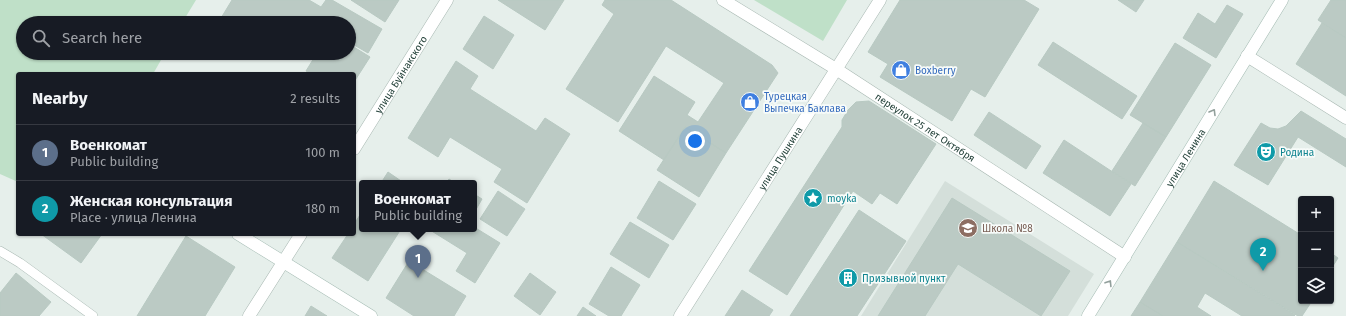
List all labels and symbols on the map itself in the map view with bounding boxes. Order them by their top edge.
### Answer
street label: улица Буйнакского [373,34,430,116]
shop icon: Boxberry [890,59,912,81]
place label: Boxberry [915,65,956,77]
shop icon: Турецкая Выпечка Баклава [739,91,761,113]
place label: Турецкая Выпечка Баклава [764,91,846,115]
street label: переулок 25 лет Октября [873,91,977,165]
one-way arrow [1209,109,1216,116]
street label: улица Пушкина [756,125,805,192]
street label: улица Ленина [1164,127,1209,189]
your location [685,131,705,151]
theatre icon: Родина [1255,141,1277,163]
place label: Родина [1280,147,1314,159]
place icon: moyka [802,187,824,209]
place label: moyka [827,193,857,205]
school or university icon: Школа №8 [957,217,979,239]
place label: Школа №8 [982,223,1033,235]
pin: 2 [1250,238,1276,271]
pin: 1 [405,245,431,278]
building icon: Призывной пункт [837,267,859,289]
place label: Призывной пункт [862,273,946,285]
one-way arrow [1104,280,1112,287]

